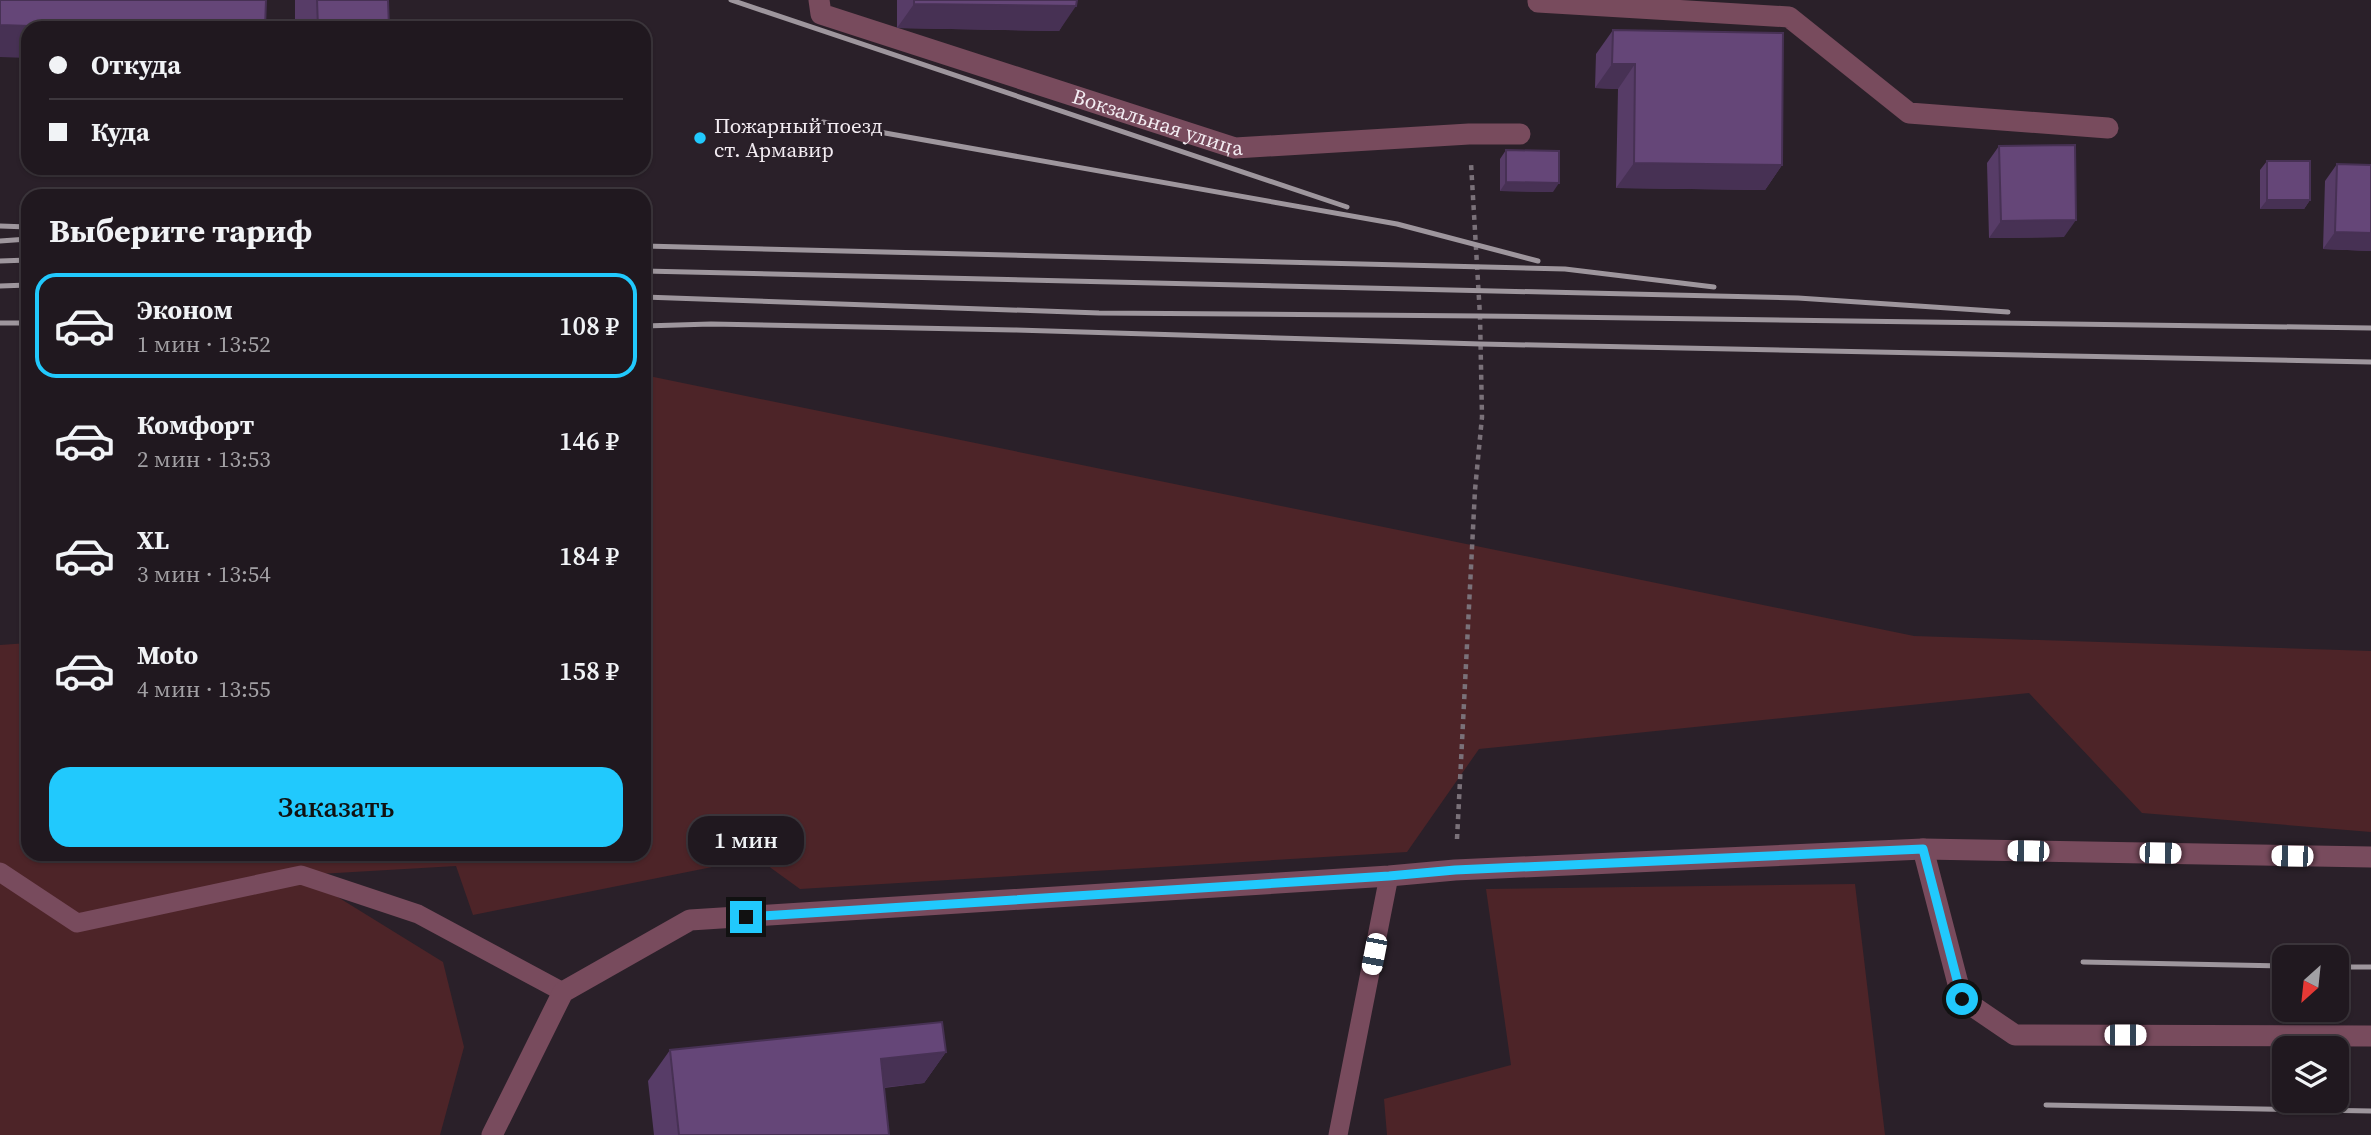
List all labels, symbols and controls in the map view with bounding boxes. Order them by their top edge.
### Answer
text: Откуда [91,47,181,83]
street label: Вокзальная улица [1069,81,1244,162]
place label: Пожарный поезд ст. Армавир [714,111,883,164]
text: Куда [91,114,150,150]
marker: Пожарный поезд ст. Армавир [692,130,708,146]
text: Выберите тариф [49,209,312,253]
text: Эконом [137,292,233,328]
icon: car [53,294,116,357]
text: 108 ₽ [559,308,619,344]
text: 1 мин · 13:52 [137,328,271,360]
text: Комфорт [137,407,254,443]
icon: car [53,409,116,472]
text: 146 ₽ [559,423,619,459]
text: 2 мин · 13:53 [137,443,271,475]
text: XL [137,522,169,558]
icon: car [53,524,116,587]
text: 184 ₽ [559,538,619,574]
text: 3 мин · 13:54 [137,558,271,590]
text: Moto [137,637,198,673]
icon: car [53,639,116,702]
text: 158 ₽ [559,653,619,689]
text: 4 мин · 13:55 [137,673,271,705]
button: Заказать [49,767,623,847]
callout: 1 мин [688,816,804,864]
text: 1 мин [714,824,778,856]
car [2007,840,2050,862]
car [2139,842,2182,864]
car [2271,845,2314,867]
route end [730,901,762,933]
car [1360,931,1389,977]
north arrow [2272,945,2348,1022]
map controls [2272,945,2349,1113]
route start [1946,983,1978,1015]
car [2105,1025,2147,1046]
button: layers [2272,1036,2349,1113]

